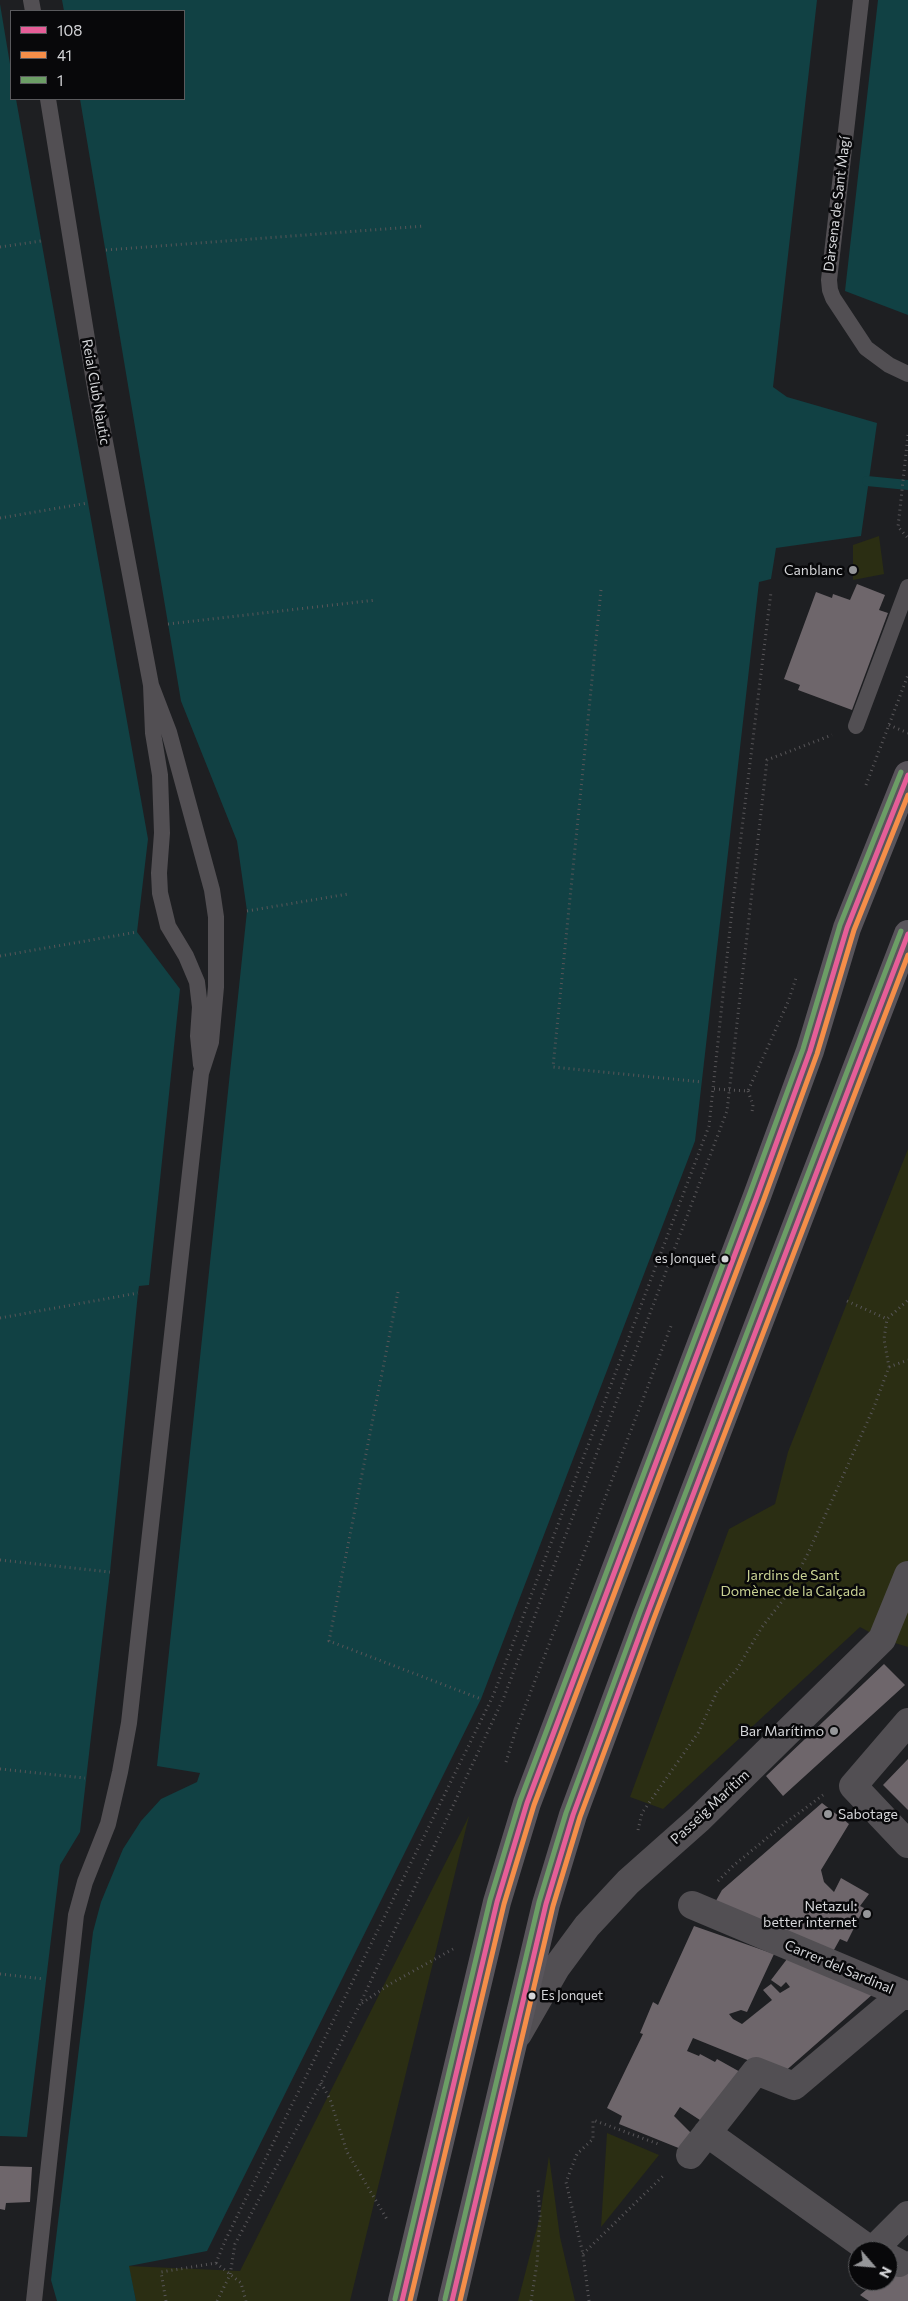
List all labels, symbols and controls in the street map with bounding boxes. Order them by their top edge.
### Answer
legend [10,10,185,100]
text: 108 [57,21,82,39]
text: 41 [57,46,72,64]
text: 1 [57,71,63,89]
street label: Dàrsena de Sant Magí [820,135,854,273]
street label: Reial Club Nàutic [78,338,114,446]
place label: Canblanc [784,562,843,578]
marker: Canblanc [847,564,859,576]
place label: es Jonquet [655,1251,716,1267]
marker: es Jonquet [720,1254,730,1264]
park label: Jardins de Sant Domènec de la Calçada [720,1567,866,1600]
place label: Bar Marítimo [740,1723,824,1739]
marker: Bar Marítimo [828,1725,840,1737]
street label: Passeig Marítim [667,1766,753,1848]
place label: Sabotage [838,1806,898,1822]
marker: Sabotage [822,1808,834,1820]
place label: Netazul: better internet [763,1898,857,1930]
marker: Netazul: better internet [861,1908,873,1920]
street label: Carrer del Sardinal [782,1936,896,1998]
place label: Es Jonquet [541,1988,603,2004]
marker: Es Jonquet [527,1991,537,2001]
north arrow [848,2241,898,2291]
text: N [876,2264,896,2281]

